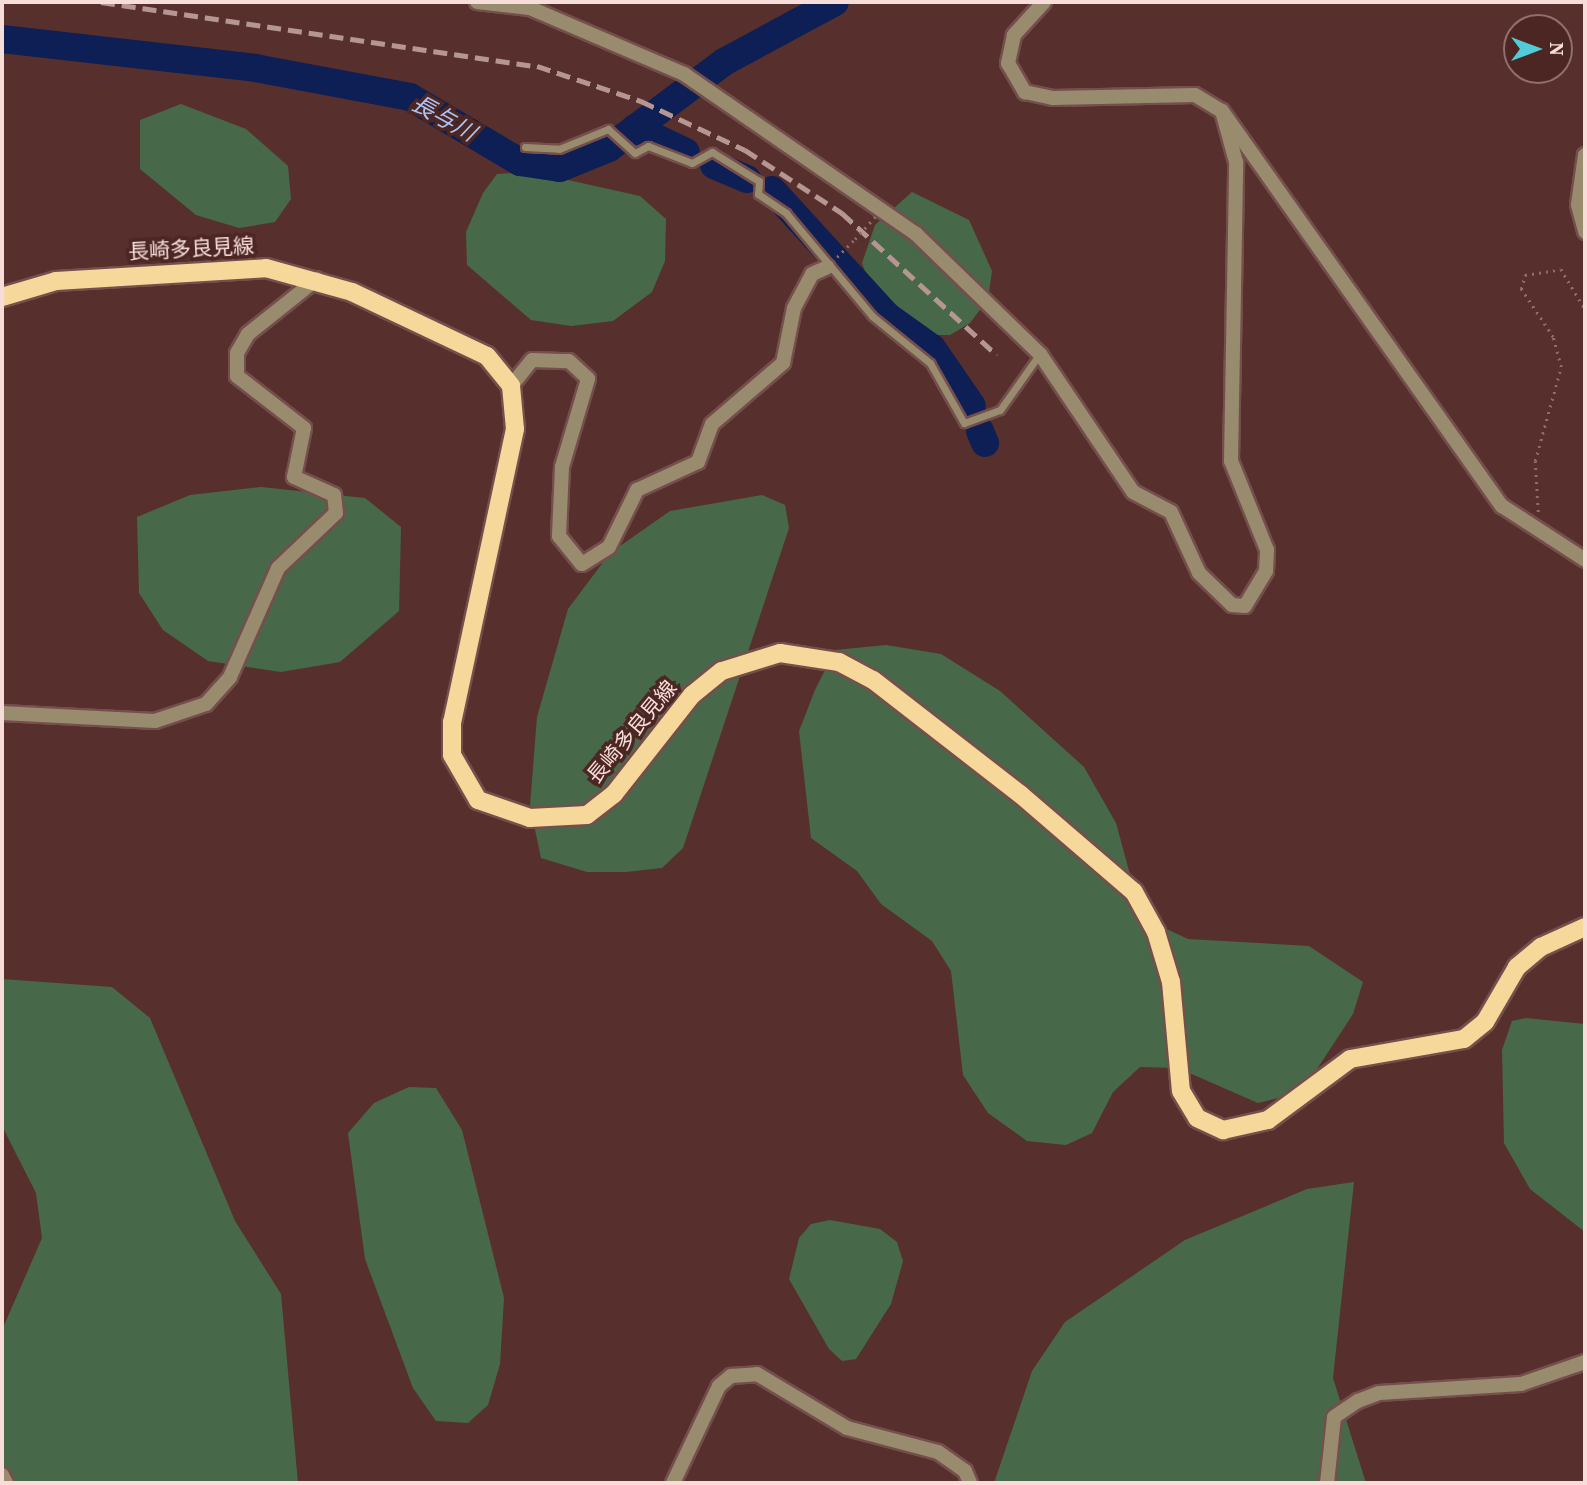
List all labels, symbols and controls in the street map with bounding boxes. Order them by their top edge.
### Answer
north arrow [1503,14,1573,84]
text: N [1544,42,1570,56]
water label: 長与川 [407,89,481,147]
street label: 長崎多良見線 [127,233,255,265]
street label: 長崎多良見線 [582,676,682,788]

